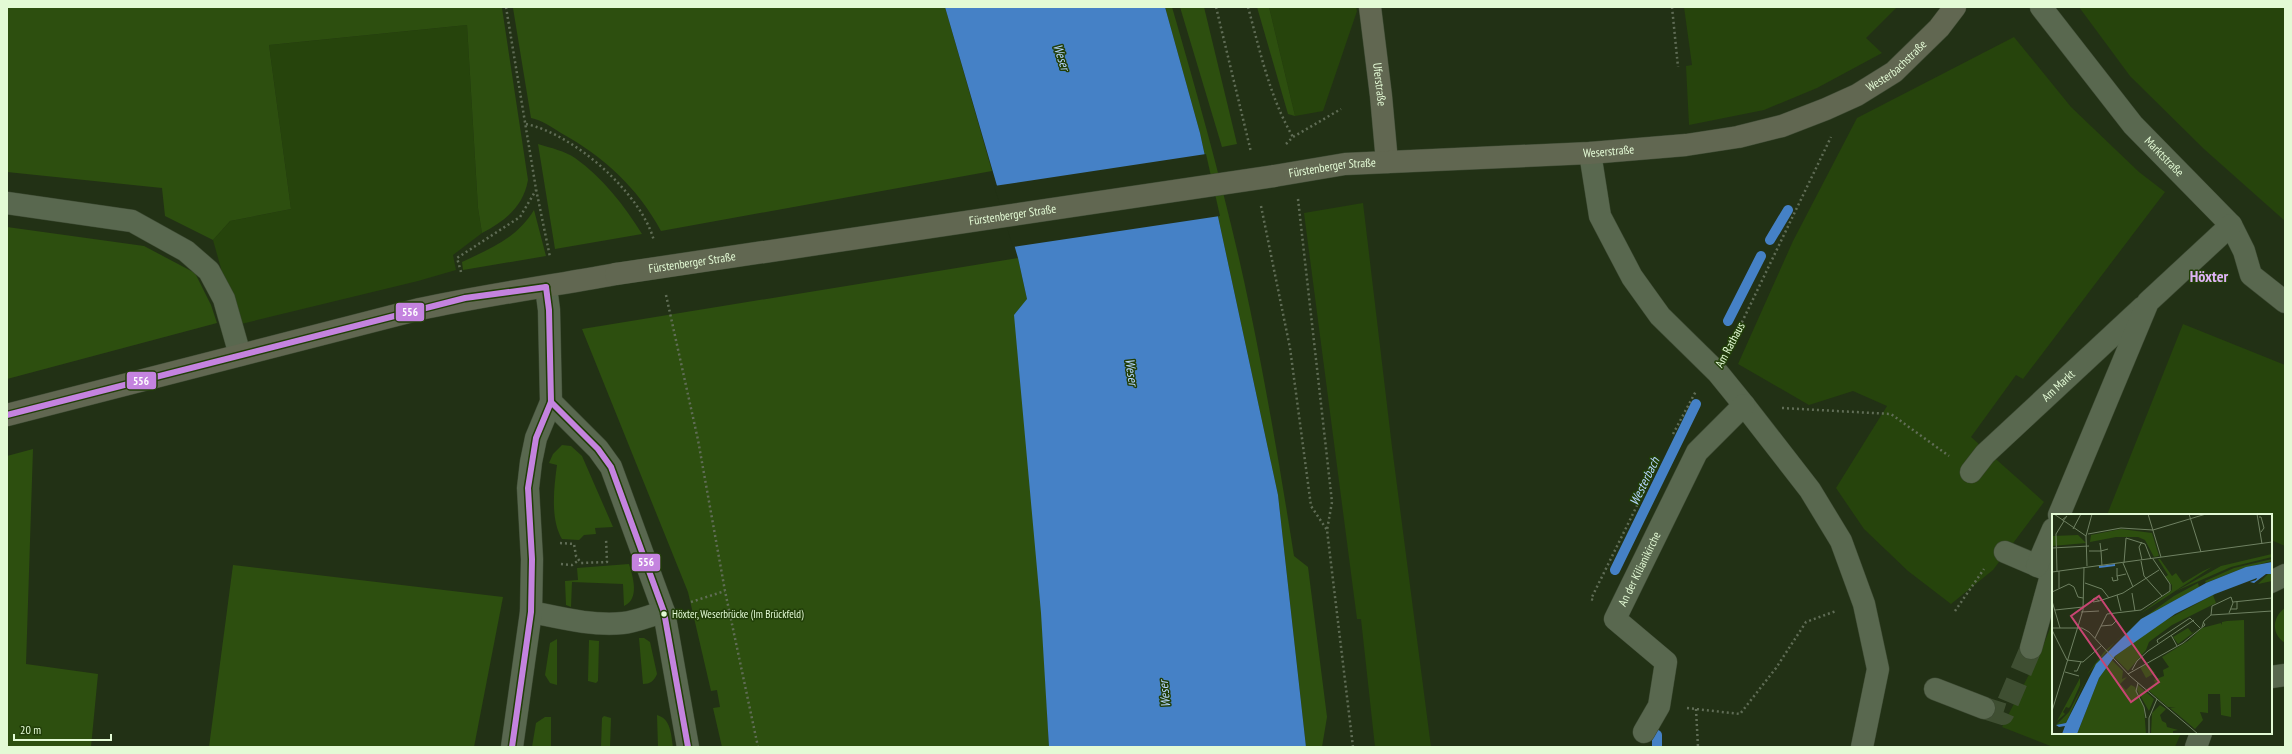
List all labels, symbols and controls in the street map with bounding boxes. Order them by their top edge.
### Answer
street label: Westerbachstraße [1863,36,1929,94]
water label: Weser [1049,42,1075,75]
street label: Uferstraße [1370,62,1390,107]
street label: Marktstraße [2142,133,2187,179]
street label: Weserstraße [1583,141,1635,160]
street label: Fürstenberger Straße [1288,155,1376,180]
street label: Fürstenberger Straße [968,201,1057,228]
street label: Fürstenberger Straße [648,248,737,276]
district label: Höxter [2190,266,2229,286]
line badge: 556 [395,302,425,322]
text: 556 [402,305,418,319]
street label: Am Rathaus [1711,320,1748,370]
water label: Weser [1121,358,1142,389]
street label: Am Markt [2038,366,2078,404]
line badge: 556 [126,371,157,390]
text: 556 [133,374,149,388]
water label: Westerbach [1625,453,1664,508]
inset map [2052,514,2272,734]
street label: An der Kilianikirche [1614,529,1664,609]
line badge: 556 [631,553,661,572]
text: 556 [638,555,654,569]
place label: Höxter, Weserbrücke (Im Brückfeld) [672,607,804,621]
marker: Höxter, Weserbrücke (Im Brückfeld) [659,609,669,619]
water label: Weser [1155,677,1174,708]
scale bar [14,716,111,742]
text: 20 m [20,722,41,737]

